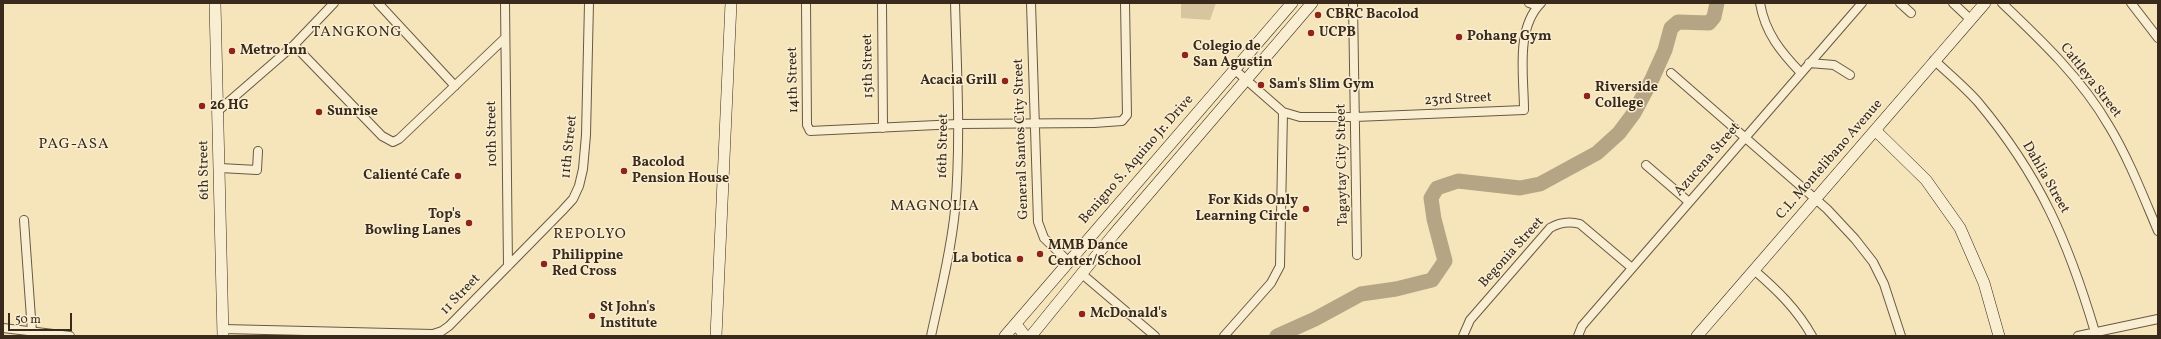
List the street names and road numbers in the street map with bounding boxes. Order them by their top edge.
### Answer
street label: 15th Street [860,33,878,99]
street label: Cattleya Street [2056,40,2124,122]
street label: 14th Street [785,47,803,113]
street label: General Santos City Street [1011,58,1033,220]
street label: 23rd Street [1424,90,1492,110]
street label: Benigno S. Aquino Jr. Drive [1076,92,1198,228]
street label: C.L. Montelibano Avenue [1773,96,1887,224]
street label: 10th Street [484,101,502,167]
street label: Tagaytay City Street [1334,103,1352,227]
street label: 16th Street [935,113,953,179]
street label: 11th Street [558,114,582,180]
street label: Azucena Street [1671,120,1745,200]
street label: Dahlia Street [2018,139,2072,217]
street label: 6th Street [196,140,214,200]
street label: Begonia Street [1476,214,1548,292]
street label: 11 Street [437,271,485,319]

